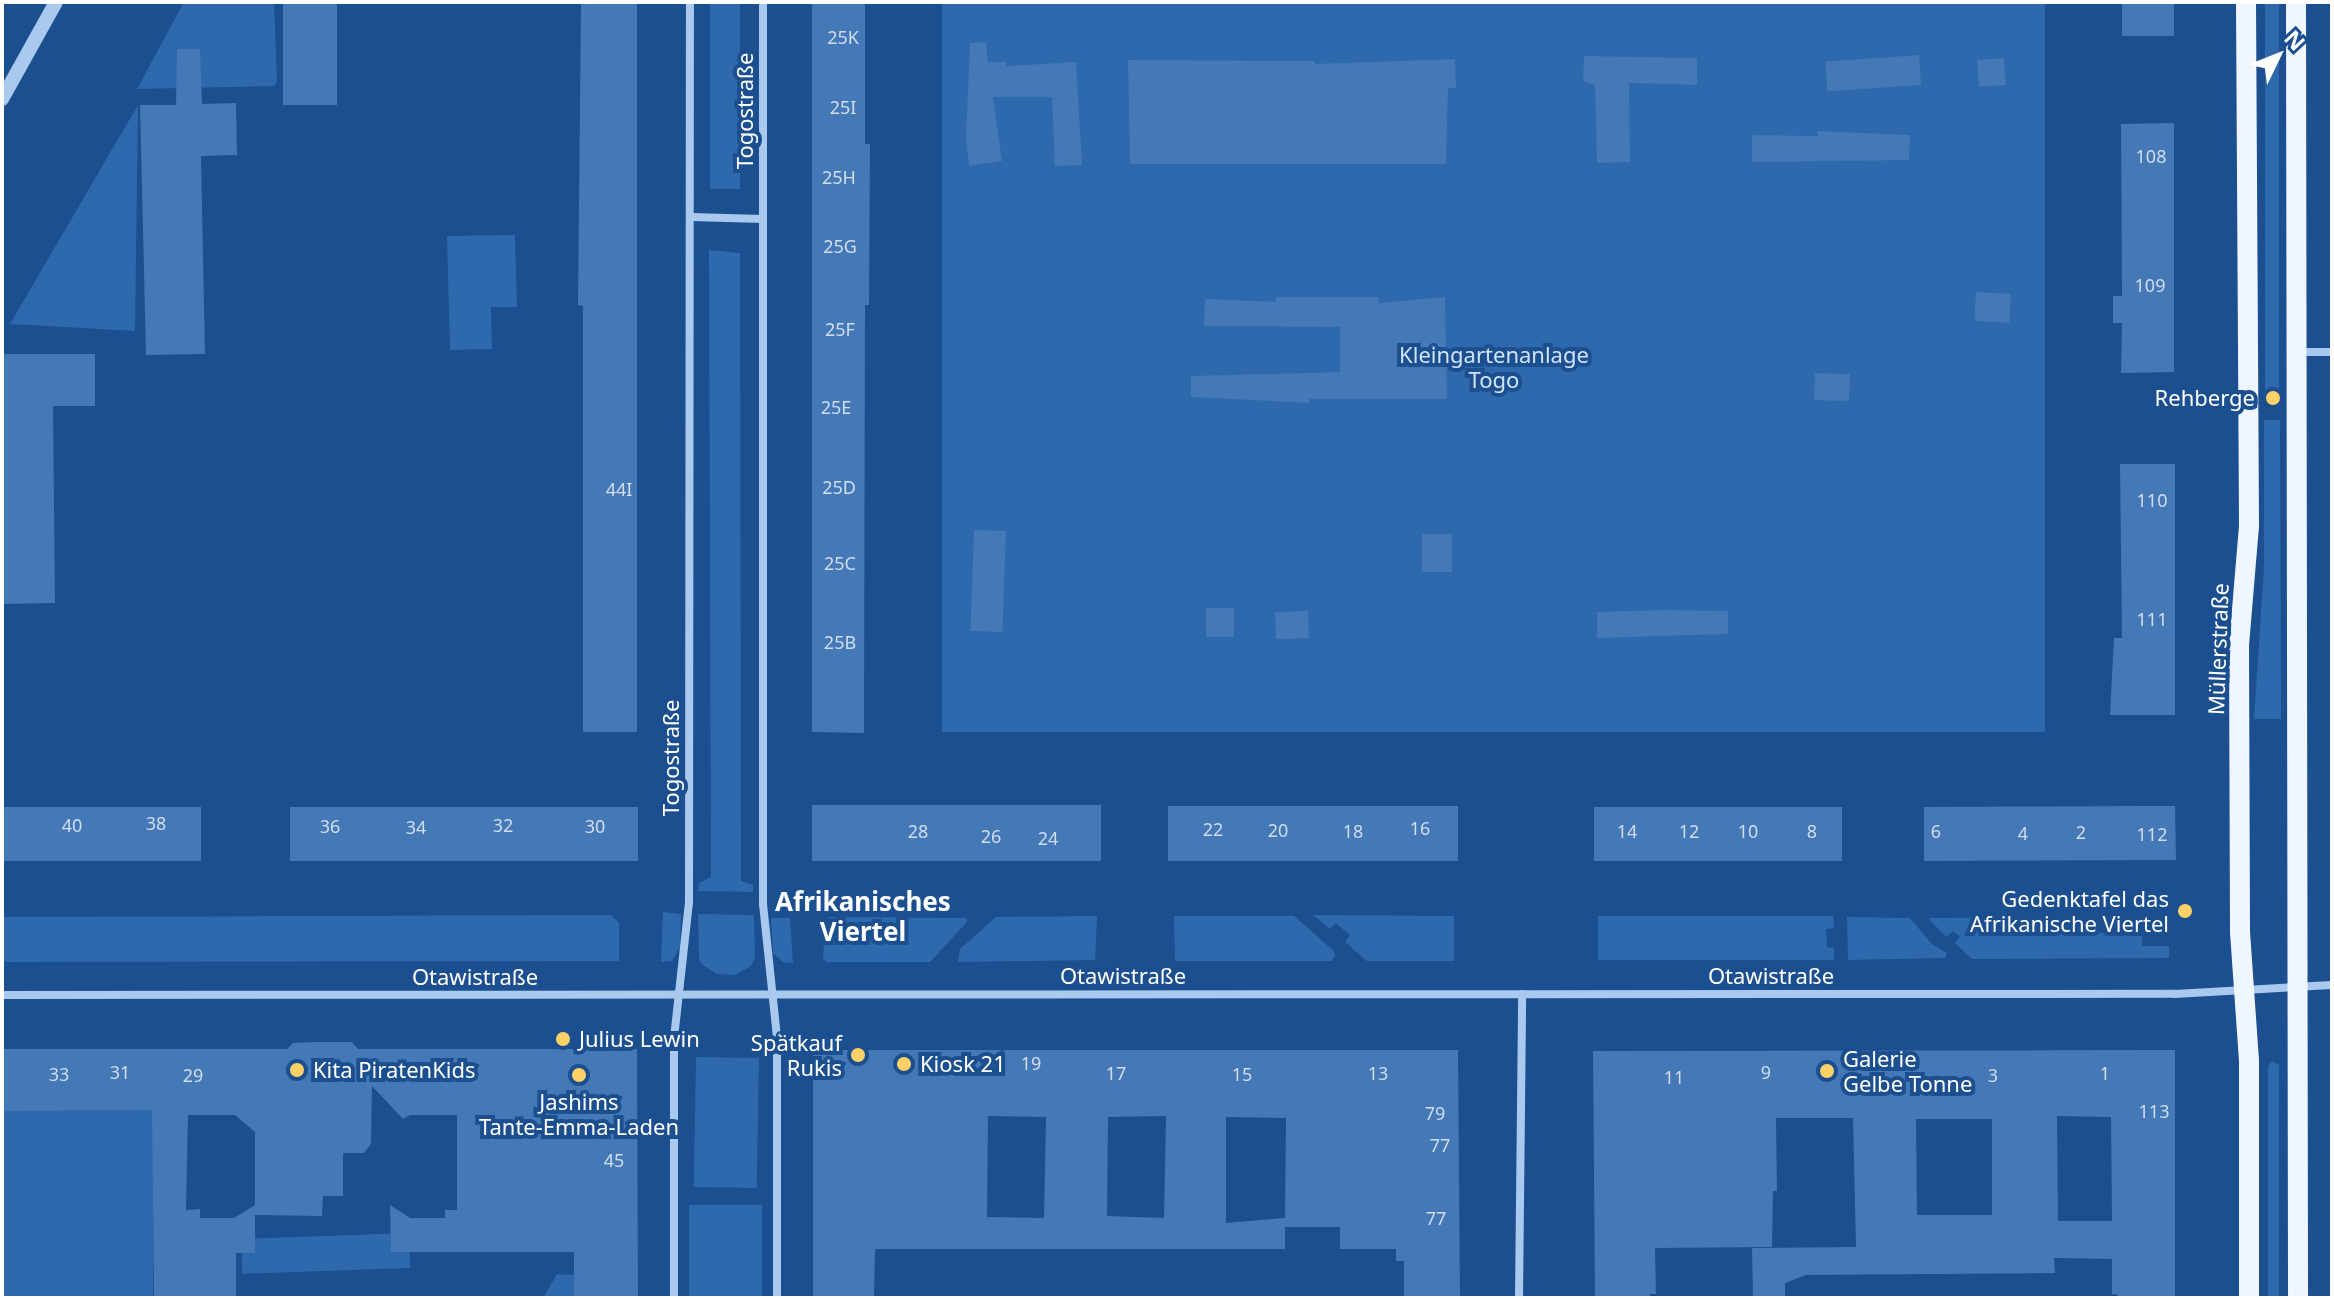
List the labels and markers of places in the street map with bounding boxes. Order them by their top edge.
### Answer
place label: Rehberge [2155,385,2255,411]
marker: Rehberge [2262,387,2284,409]
place label: Gedenktafel das Afrikanische Viertel [1970,885,2169,936]
marker: Gedenktafel das Afrikanische Viertel [2176,902,2194,920]
place label: Julius Lewin [579,1026,700,1052]
place label: Spätkauf Rukis [751,1029,842,1080]
marker: Julius Lewin [554,1030,572,1048]
place label: Galerie Gelbe Tonne [1843,1045,1972,1096]
marker: Spätkauf Rukis [849,1046,867,1064]
place label: Kiosk 21 [920,1051,1006,1077]
marker: Kiosk 21 [895,1055,913,1073]
place label: Kita PiratenKids [313,1057,476,1083]
marker: Kita PiratenKids [288,1061,306,1079]
marker: Galerie Gelbe Tonne [1818,1062,1836,1080]
marker: Jashims Tante-Emma-Laden [570,1066,588,1084]
place label: Jashims Tante-Emma-Laden [479,1088,679,1140]

